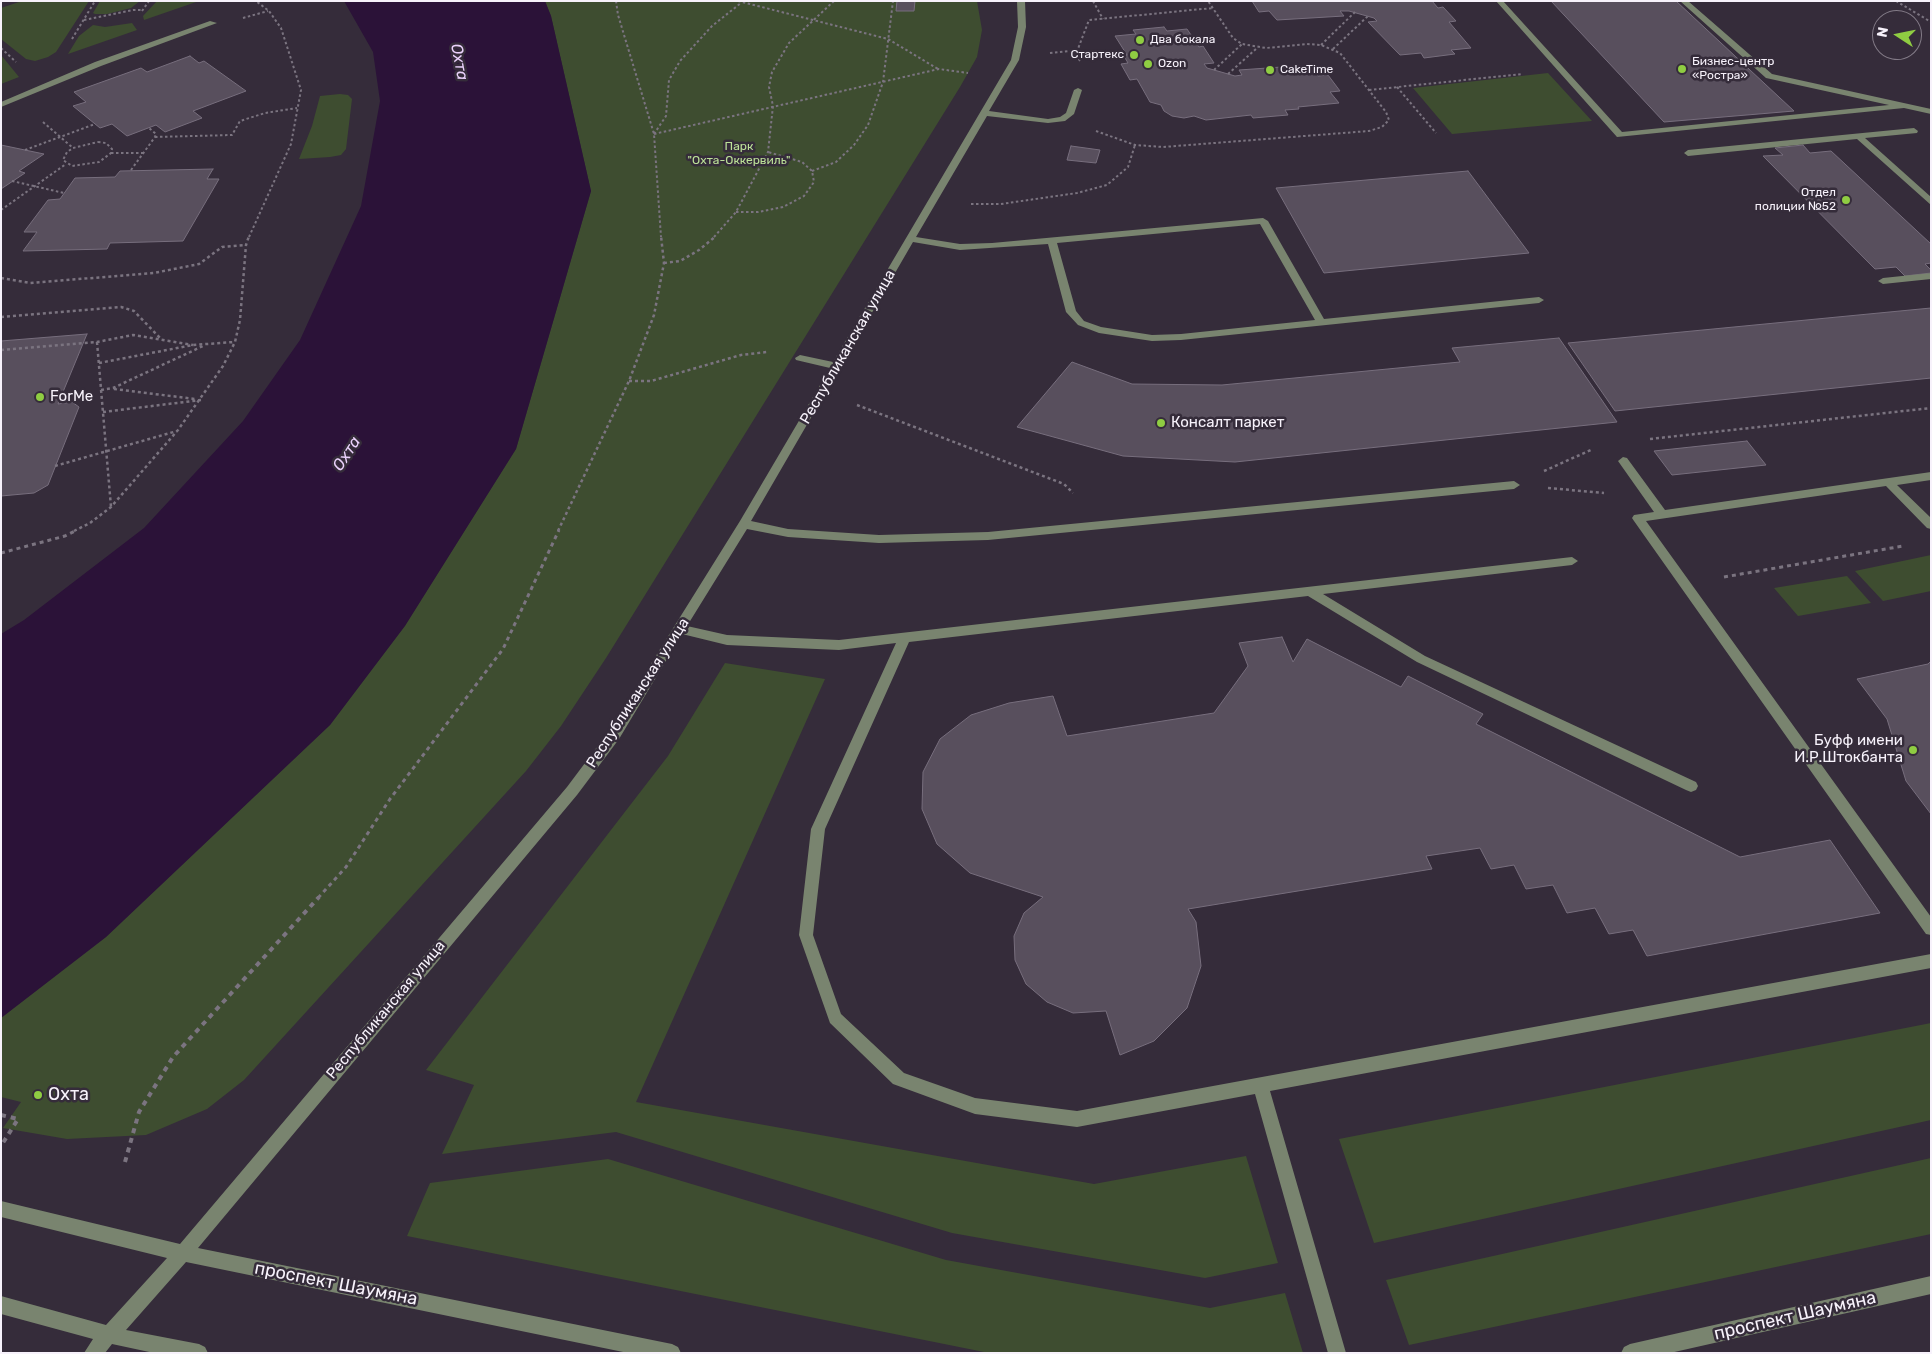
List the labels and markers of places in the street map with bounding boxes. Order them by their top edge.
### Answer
place label: Два бокала [1150,33,1215,47]
marker: Два бокала [1134,34,1146,46]
place label: Стартекс [1070,48,1124,62]
marker: Стартекс [1128,49,1140,61]
place label: Бизнес-центр «Ростра» [1692,55,1774,83]
place label: Ozon [1158,57,1186,71]
marker: Ozon [1142,58,1154,70]
place label: CakeTime [1280,63,1333,77]
marker: Бизнес-центр «Ростра» [1676,63,1688,75]
marker: CakeTime [1264,64,1276,76]
place label: Отдел полиции №52 [1755,186,1836,214]
marker: Отдел полиции №52 [1840,194,1852,206]
place label: ForMe [50,388,93,406]
marker: ForMe [34,391,46,403]
place label: Консалт паркет [1171,414,1284,432]
marker: Консалт паркет [1155,417,1167,429]
place label: Буфф имени И.Р.Штокбанта [1794,732,1903,767]
marker: Буфф имени И.Р.Штокбанта [1907,744,1919,756]
place label: Охта [48,1084,89,1106]
marker: Охта [32,1089,44,1101]

